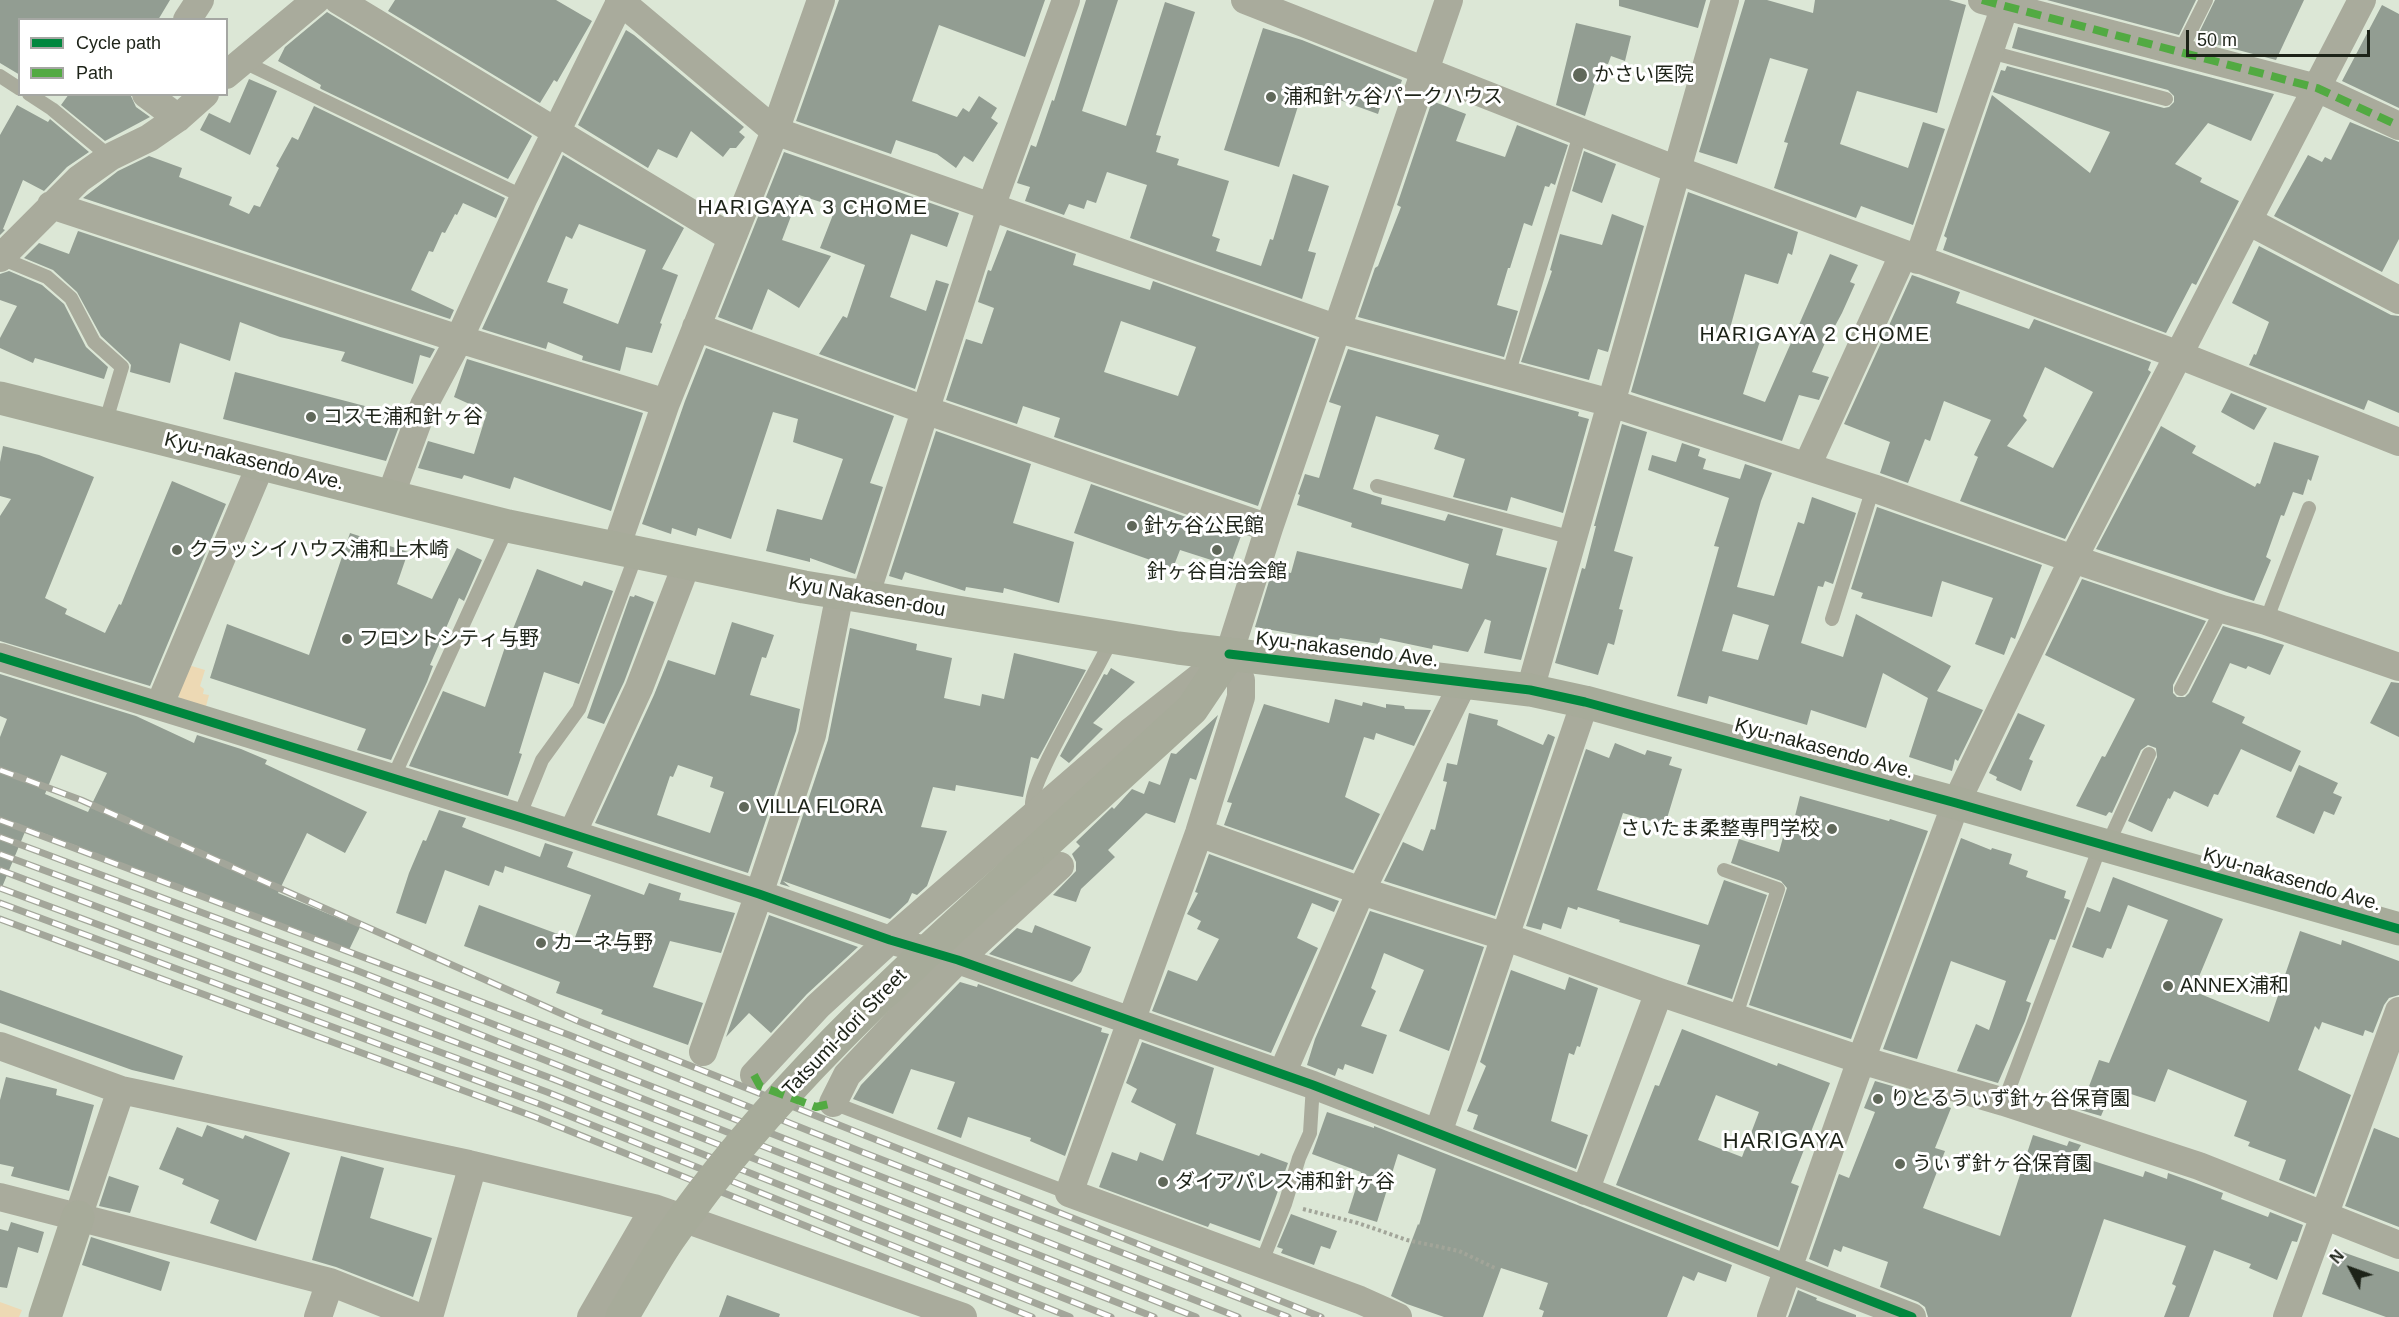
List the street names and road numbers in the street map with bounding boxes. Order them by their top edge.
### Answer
street label: Kyu-nakasendo Ave. [162,428,346,496]
street label: Kyu Nakasen-dou [787,571,947,623]
street label: Kyu-nakasendo Ave. [1254,627,1440,673]
street label: Kyu-nakasendo Ave. [1732,714,1916,784]
street label: Kyu-nakasendo Ave. [2200,843,2384,917]
street label: Tatsumi-dori Street [778,964,912,1102]

